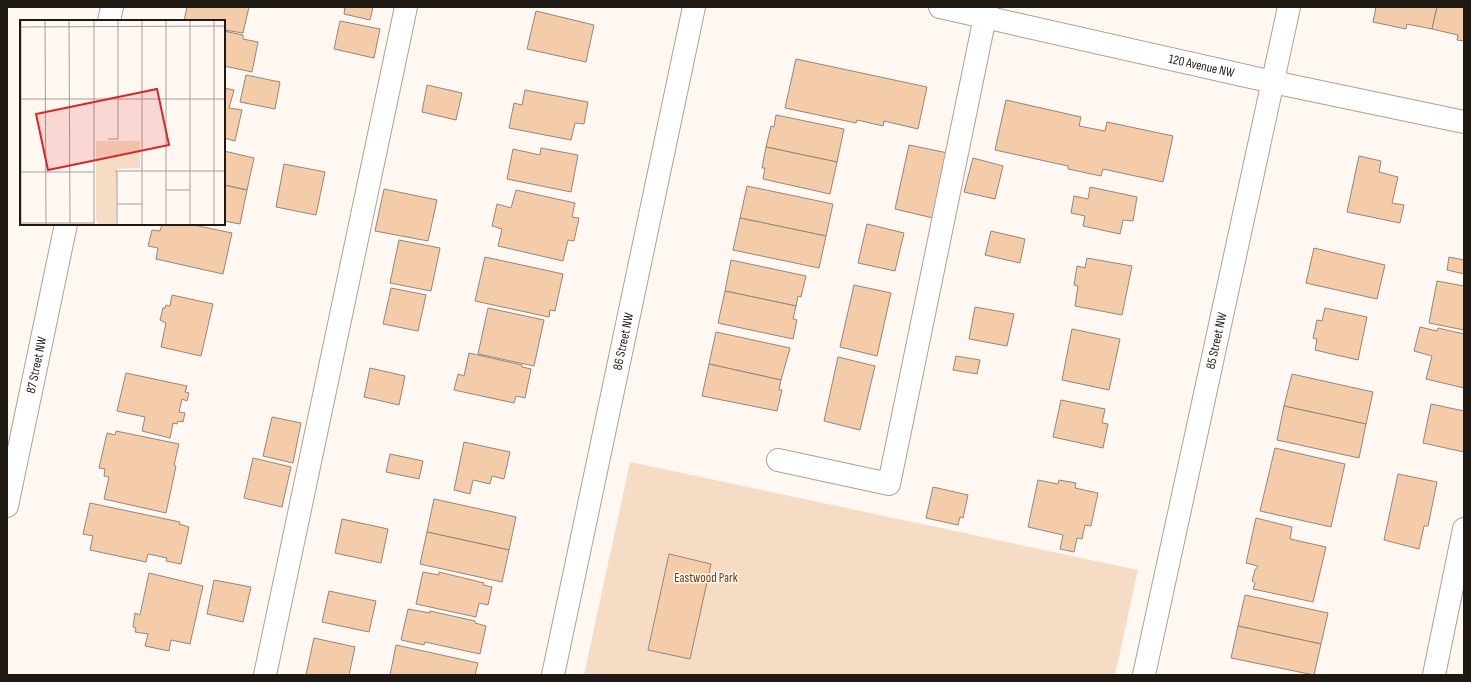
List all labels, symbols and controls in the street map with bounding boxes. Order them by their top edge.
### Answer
inset map [20,20,225,225]
street label: 120 Avenue NW [1167,51,1236,81]
street label: 85 Street NW [1203,310,1231,371]
street label: 86 Street NW [610,311,637,371]
street label: 87 Street NW [23,335,50,395]
park label: Eastwood Park [674,570,738,586]

